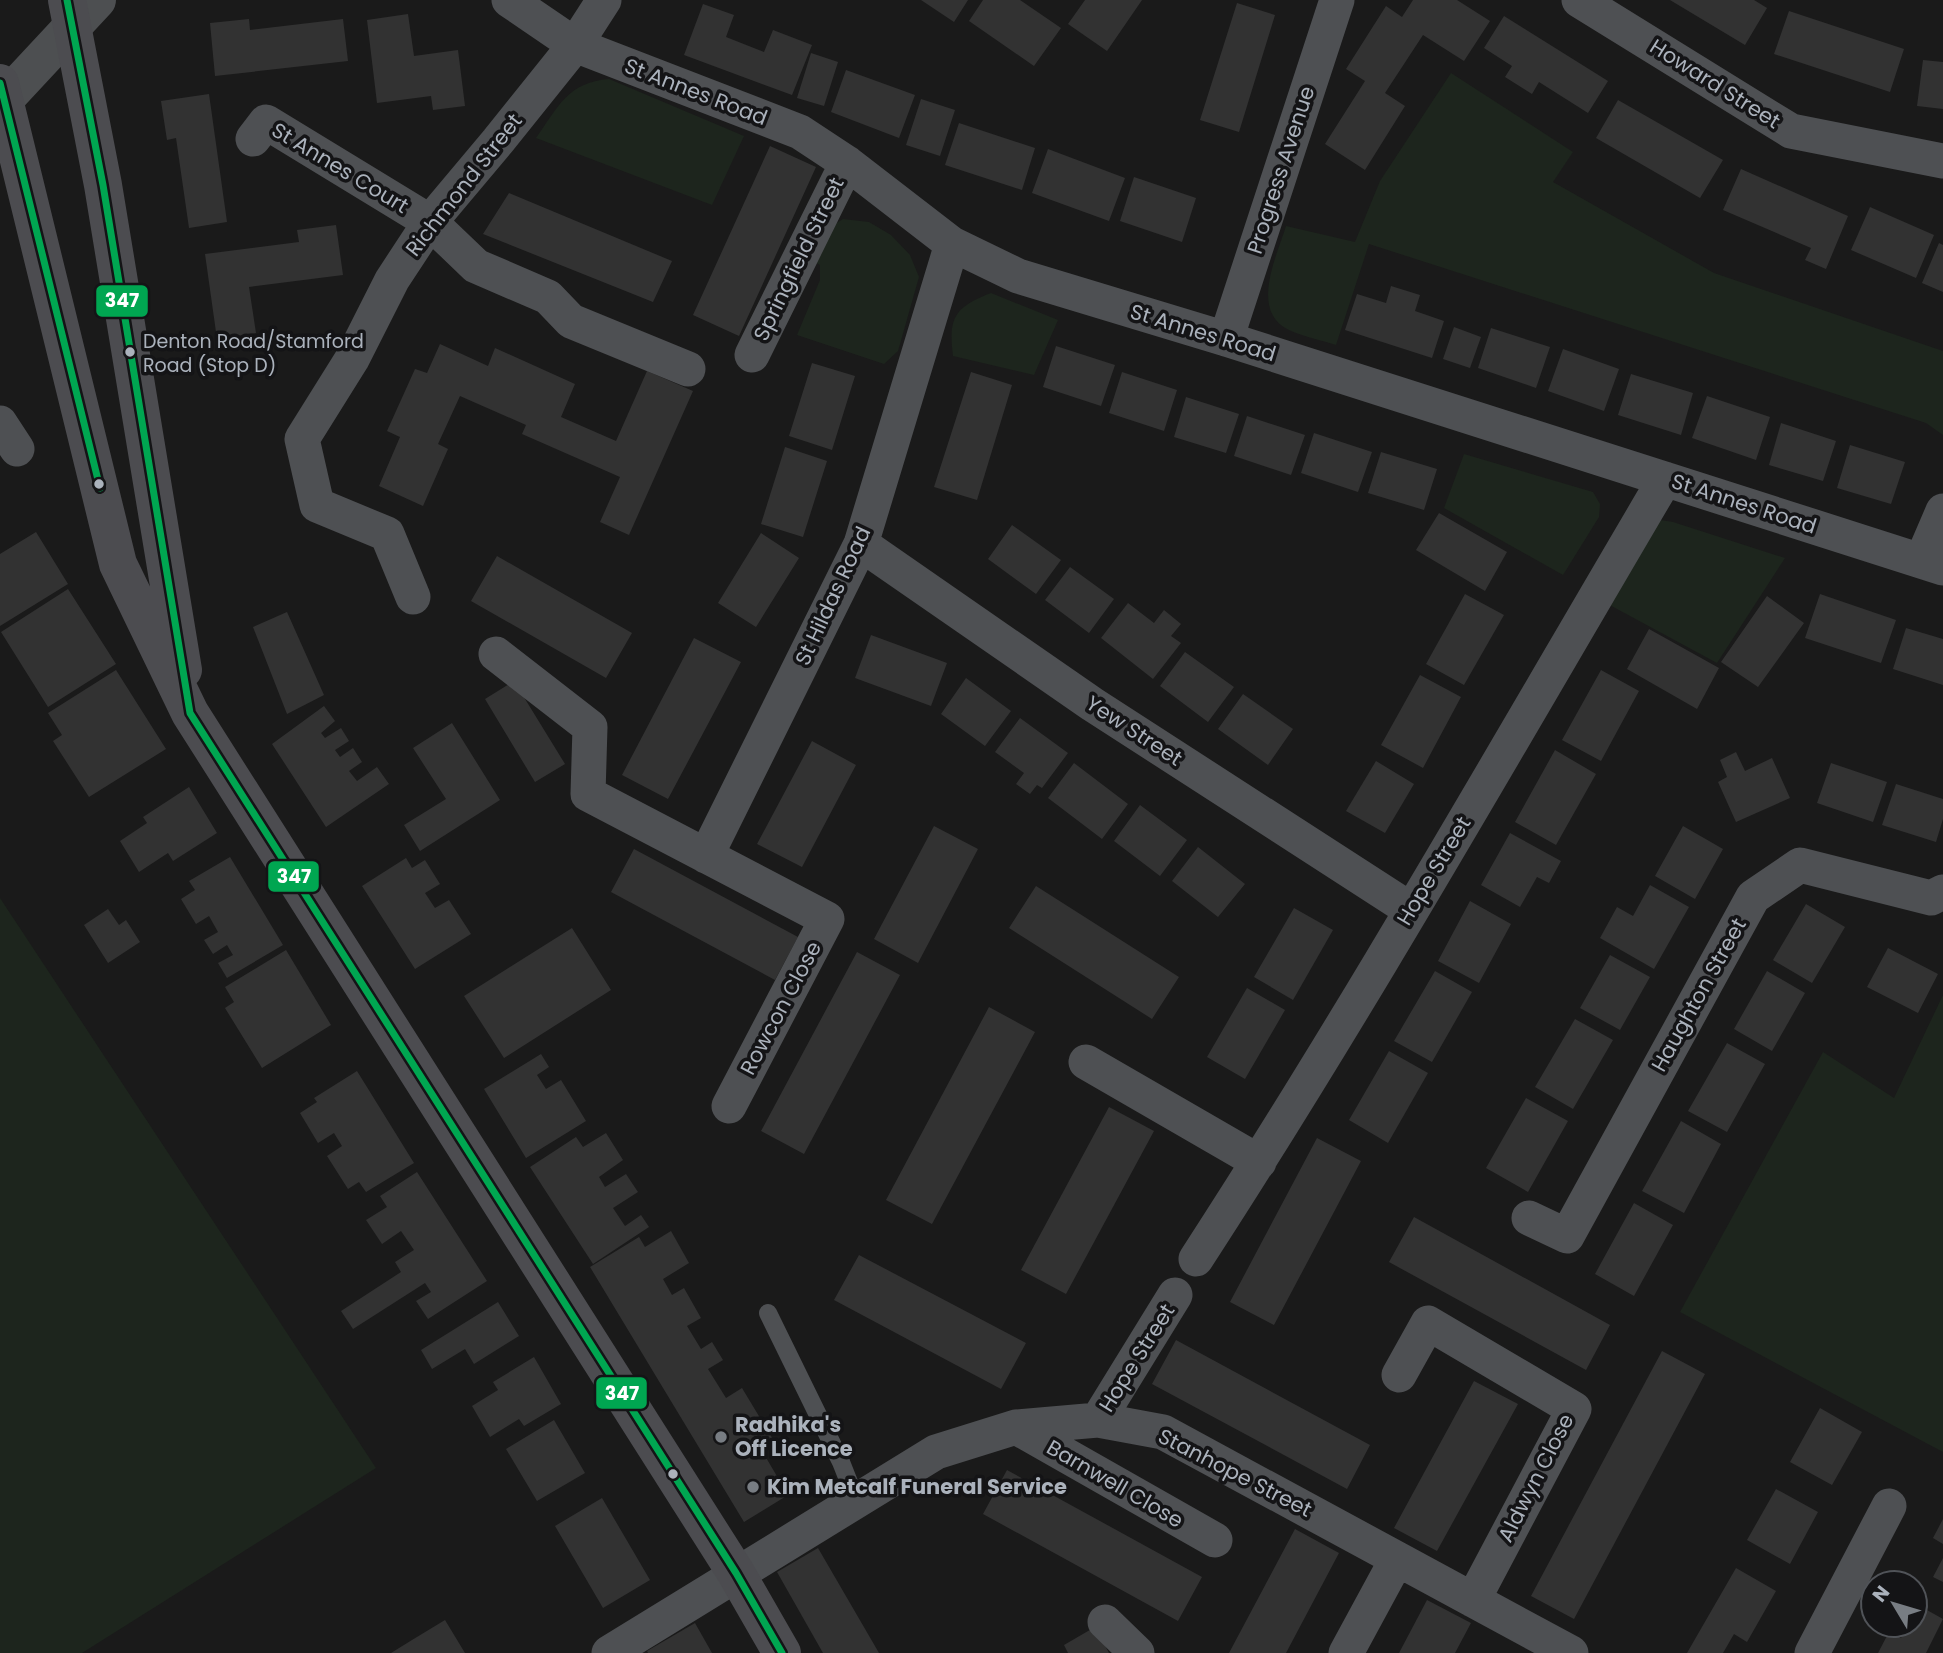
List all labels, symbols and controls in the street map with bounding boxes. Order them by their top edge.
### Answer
street label: Howard Street [1645,32,1786,135]
street label: St Annes Road [621,51,772,132]
street label: Progress Avenue [1240,82,1321,257]
street label: Richmond Street [399,107,529,262]
street label: St Annes Court [266,115,414,220]
street label: Springfield Street [746,172,851,345]
line badge: 347 [95,284,149,318]
text: 347 [105,287,139,314]
street label: St Annes Road [1127,297,1279,368]
place label: Denton Road/Stamford Road (Stop D) [143,328,364,379]
marker: Denton Road/Stamford Road (Stop D) [123,345,137,359]
street label: St Annes Road [1668,466,1820,541]
unlabelled marker [92,477,106,491]
street label: St Hildas Road [788,522,877,670]
street label: Yew Street [1080,689,1188,773]
street label: Hope Street [1390,811,1477,931]
line badge: 347 [267,860,320,893]
text: 347 [277,863,311,890]
street label: Haughton Street [1644,913,1753,1077]
street label: Rowcon Close [733,936,828,1080]
street label: Hope Street [1092,1298,1181,1417]
line badge: 347 [595,1376,648,1410]
text: 347 [605,1380,639,1407]
street label: Aldwyn Close [1491,1409,1580,1547]
place label: Radhika's Off Licence [735,1410,853,1463]
street label: Stanhope Street [1153,1421,1317,1524]
marker: Radhika's Off Licence [713,1429,729,1445]
street label: Barnwell Close [1042,1433,1189,1534]
unlabelled marker [666,1467,680,1481]
place label: Kim Metcalf Funeral Service [767,1472,1067,1501]
marker: Kim Metcalf Funeral Service [745,1479,761,1495]
north arrow [1859,1569,1929,1639]
text: N [1866,1580,1896,1608]

